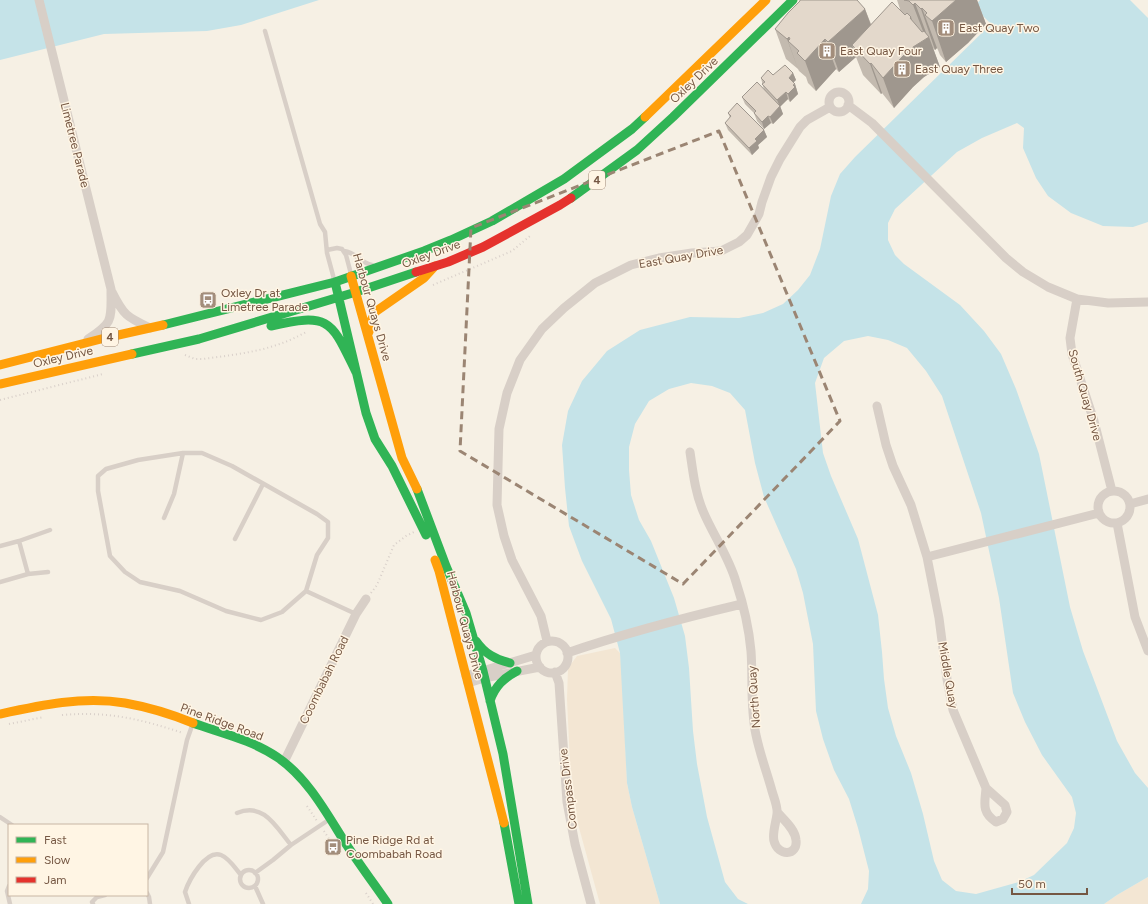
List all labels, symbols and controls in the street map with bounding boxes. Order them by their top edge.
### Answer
building icon: East Quay Two [936,18,956,38]
place label: East Quay Two [959,21,1039,35]
building icon: East Quay Four [817,41,837,61]
place label: East Quay Four [840,44,922,58]
street label: Oxley Drive [667,53,721,106]
building icon: East Quay Three [892,59,912,79]
place label: East Quay Three [915,62,1004,76]
street label: Limetree Parade [58,101,92,189]
road number: 4 [589,171,605,189]
street label: Oxley Drive [400,237,463,271]
street label: East Quay Drive [638,243,725,271]
street label: Harbour Quays Drive [350,251,394,363]
place label: Oxley Dr at Limetree Parade [221,286,309,314]
bus stop icon: Oxley Dr at Limetree Parade [198,290,218,310]
road number: 4 [102,328,118,346]
street label: Oxley Drive [32,343,95,371]
street label: South Quay Drive [1065,348,1105,443]
street label: Harbour Quays Drive [444,569,486,681]
street label: Coombabah Road [297,634,351,726]
street label: Middle Quay [935,641,961,710]
street label: North Quay [745,664,763,729]
street label: Pine Ridge Road [179,700,265,744]
street label: Compass Drive [556,748,580,830]
legend [8,824,148,896]
text: Fast [44,833,67,847]
place label: Pine Ridge Rd at Coombabah Road [346,833,442,861]
bus stop icon: Pine Ridge Rd at Coombabah Road [323,837,343,857]
text: Slow [44,853,71,867]
scale bar [1012,870,1087,896]
text: Jam [44,873,67,887]
text: 50 m [1018,877,1046,891]

